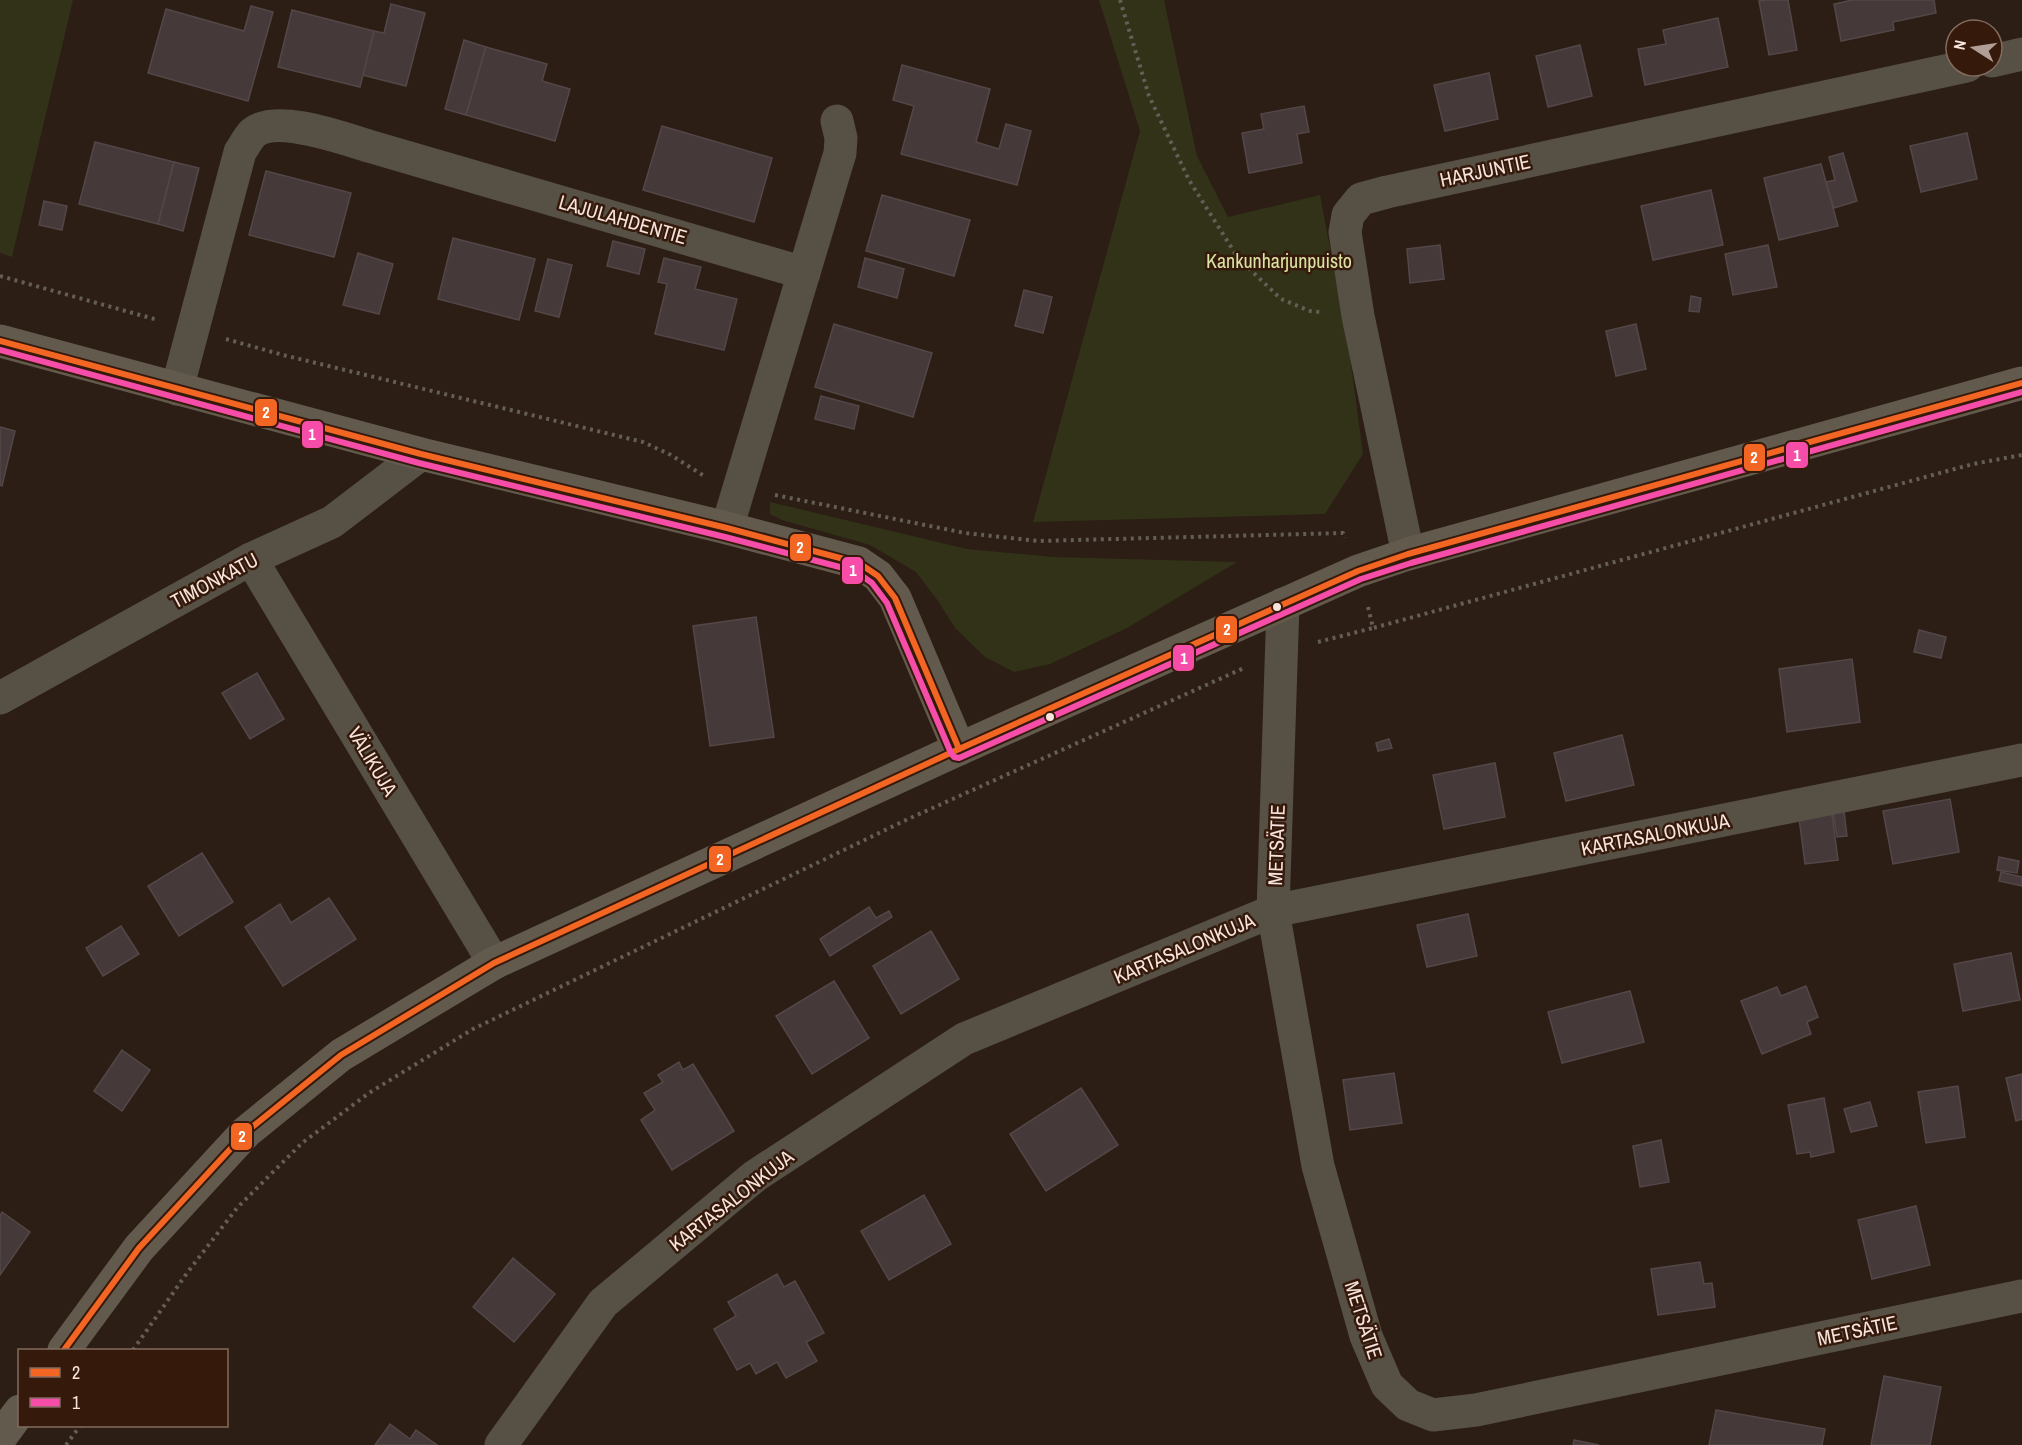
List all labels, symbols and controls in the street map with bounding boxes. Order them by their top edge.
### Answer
north arrow [1944,18,2004,78]
text: N [1948,38,1971,52]
street label: HARJUNTIE [1437,147,1533,193]
street label: LAJULAHDENTIE [556,188,690,250]
park label: Kankunharjunpuisto [1206,247,1352,274]
line badge: 2 [254,398,278,427]
text: 2 [262,401,270,423]
line badge: 1 [301,420,324,449]
text: 1 [308,423,316,445]
line badge: 1 [1785,441,1809,469]
line badge: 2 [1743,443,1766,472]
text: 1 [1793,444,1801,466]
text: 2 [1750,446,1758,468]
line badge: 2 [789,533,812,562]
text: 2 [796,536,804,558]
street label: TIMONKATU [166,546,262,614]
line badge: 1 [841,556,864,585]
text: 1 [849,559,857,581]
unlabelled marker [1271,601,1283,613]
line badge: 2 [1215,615,1238,644]
text: 2 [1223,618,1231,640]
line badge: 1 [1172,644,1195,672]
text: 1 [1180,647,1188,669]
unlabelled marker [1044,711,1056,723]
street label: VÄLIKUJA [342,721,404,801]
street label: METSÄTIE [1261,804,1291,886]
street label: KARTASALONKUJA [1578,806,1732,862]
line badge: 2 [708,845,732,873]
text: 2 [716,848,724,870]
street label: KARTASALONKUJA [1109,906,1259,990]
line badge: 2 [230,1122,253,1151]
text: 2 [238,1125,246,1147]
street label: KARTASALONKUJA [663,1143,799,1257]
street label: METSÄTIE [1339,1277,1389,1363]
street label: METSÄTIE [1815,1308,1899,1352]
legend [18,1349,228,1427]
text: 2 [72,1360,80,1385]
text: 1 [72,1390,81,1415]

